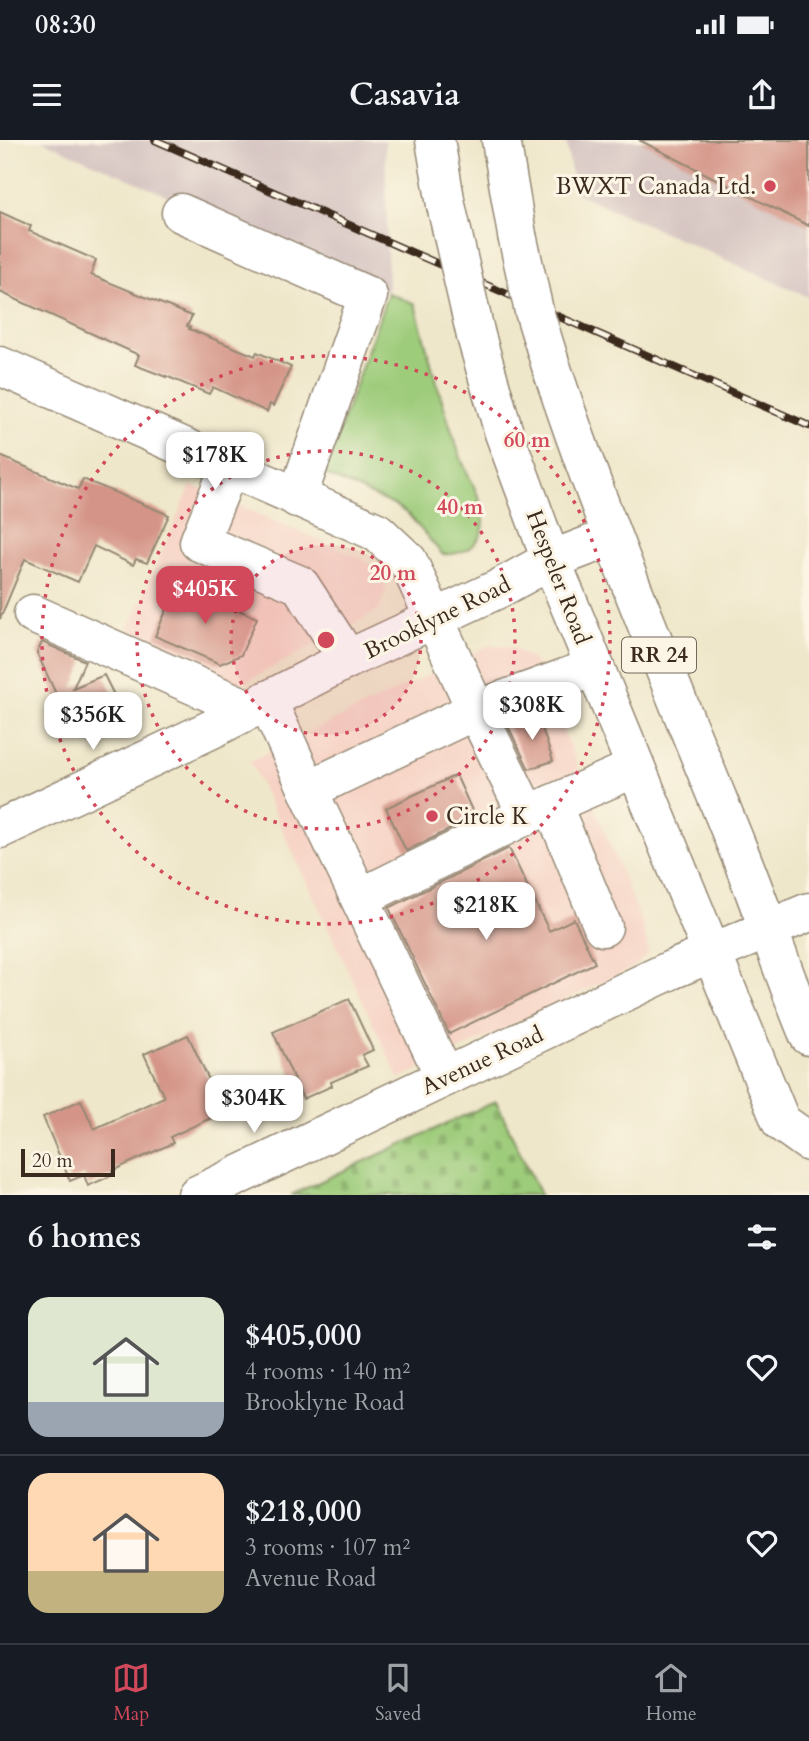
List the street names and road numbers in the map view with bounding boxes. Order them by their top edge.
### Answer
street label: Hespeler Road [519,506,599,649]
street label: Brooklyne Road [359,568,516,666]
road number: RR 24 [622,638,696,672]
street label: Avenue Road [416,1018,549,1102]

